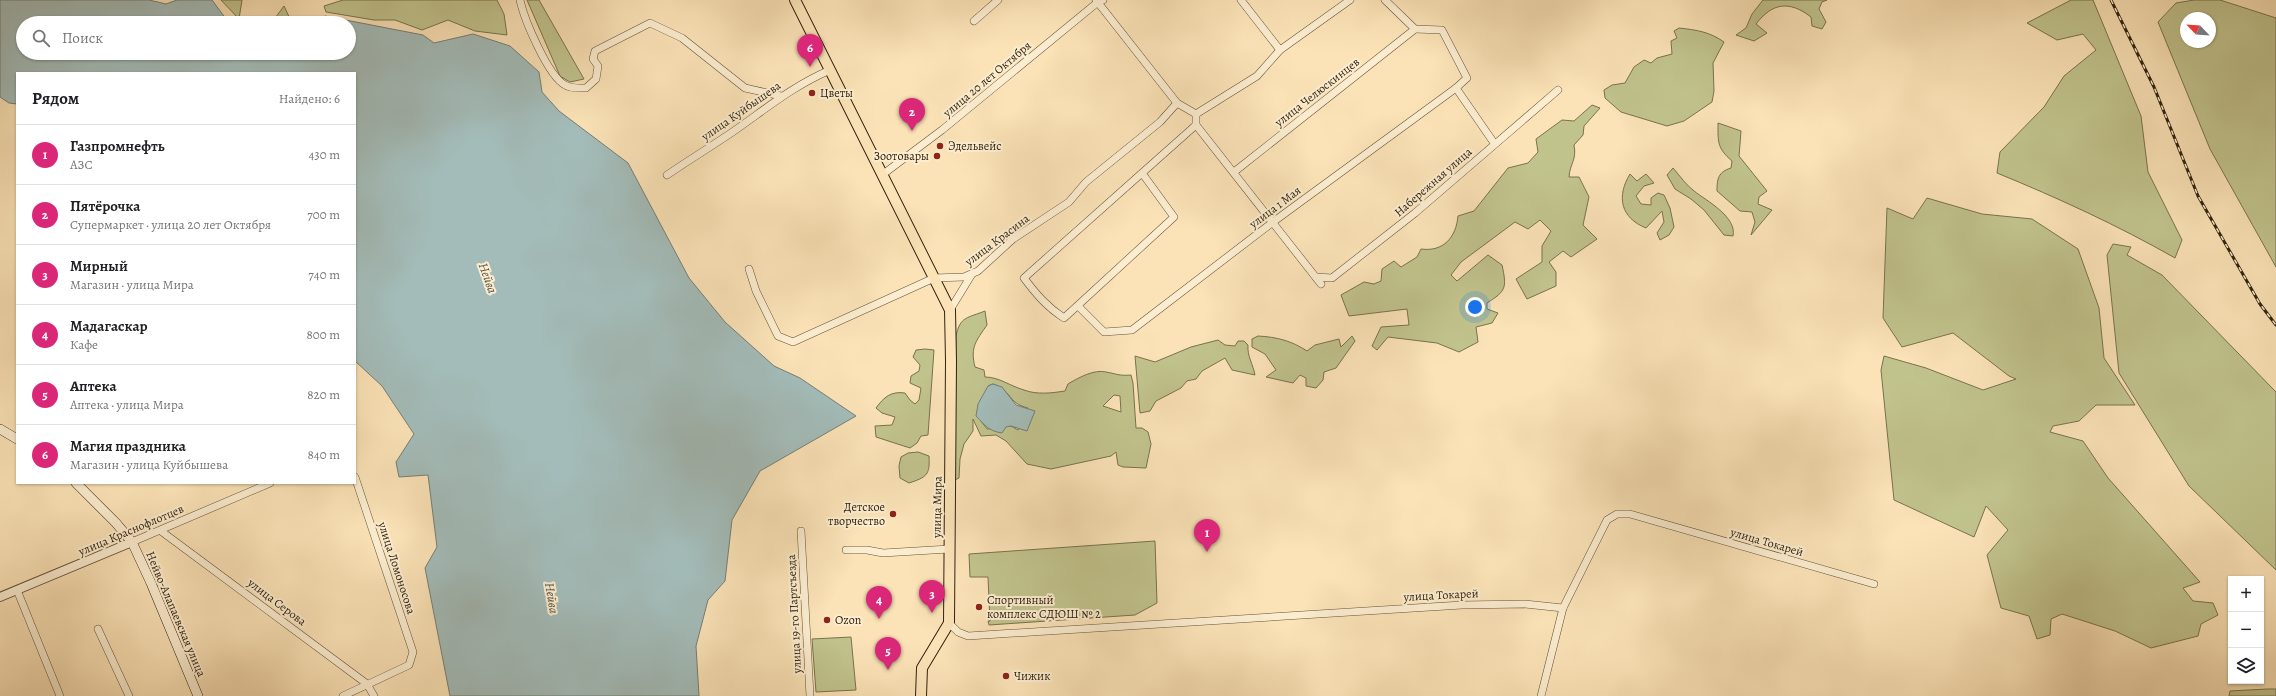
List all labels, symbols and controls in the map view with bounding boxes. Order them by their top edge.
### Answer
north arrow [2180,12,2216,48]
search box [16,16,356,60]
icon: search [30,27,52,49]
text: Поиск [62,28,103,48]
pin: 6 [797,34,823,67]
street label: улица 20 лет Октября [939,37,1035,121]
street label: улица Челюскинцев [1271,54,1363,131]
street label: улица Куйбышева [697,77,784,145]
place label: Цветы [820,85,853,101]
text: Рядом [32,87,79,110]
marker: Цветы [807,88,817,98]
text: Найдено: 6 [279,90,340,107]
pin: 2 [899,98,925,131]
text: Газпромнефть [70,136,165,156]
place label: Эдельвейс [948,138,1001,154]
marker: Эдельвейс [935,141,945,151]
street label: Набережная улица [1391,144,1476,220]
text: 1 [43,146,47,163]
text: 430 m [308,146,340,163]
place label: Зоотовары [874,148,929,164]
marker: Зоотовары [932,151,942,161]
text: АЗС [70,156,93,173]
street label: улица 1 Мая [1245,182,1304,232]
text: Пятёрочка [70,196,140,216]
text: 2 [42,206,48,223]
text: 700 m [307,206,340,223]
street label: улица Красина [961,210,1033,270]
text: Супермаркет · улица 20 лет Октября [70,216,271,233]
text: Мирный [70,256,128,276]
water label: Нейва [475,260,501,296]
text: 3 [42,266,48,283]
text: 740 m [308,266,340,283]
text: Магазин · улица Мира [70,276,194,293]
your location [1465,297,1485,317]
text: Мадагаскар [70,316,148,336]
text: 4 [42,326,48,343]
text: 800 m [306,326,340,343]
text: Кафе [70,336,98,353]
text: Аптека [70,376,117,396]
text: 5 [42,386,48,403]
text: 820 m [307,386,340,403]
text: Аптека · улица Мира [70,396,184,413]
text: Магия праздника [70,436,186,456]
text: 6 [42,446,48,463]
text: 840 m [307,446,340,463]
text: Магазин · улица Куйбышева [70,456,228,473]
street label: улица Мира [928,475,946,539]
place label: Детское творчество [828,499,885,529]
street label: улица Краснофлотцев [75,500,186,560]
marker: Детское творчество [888,509,898,519]
street label: улица Ломоносова [374,519,420,617]
pin: 1 [1194,519,1220,552]
street label: улица Токарей [1728,524,1805,560]
street label: Нейво-Алапаевская улица [142,549,210,680]
street label: улица 19-го Партсъезда [783,554,805,675]
street label: улица Серова [244,574,310,630]
map controls [2228,576,2264,684]
button: + [2228,576,2264,612]
pin: 3 [919,580,945,613]
water label: Нейва [541,581,563,615]
street label: улица Токарей [1402,585,1479,605]
pin: 4 [866,586,892,619]
place label: Спортивный комплекс СДЮШ № 2 [987,592,1101,622]
marker: Спортивный комплекс СДЮШ № 2 [974,602,984,612]
place label: Ozon [835,612,862,628]
button: − [2228,612,2264,648]
marker: Ozon [822,615,832,625]
pin: 5 [875,637,901,670]
button: layers [2228,648,2264,684]
place label: Чижик [1014,668,1050,684]
marker: Чижик [1001,671,1011,681]

